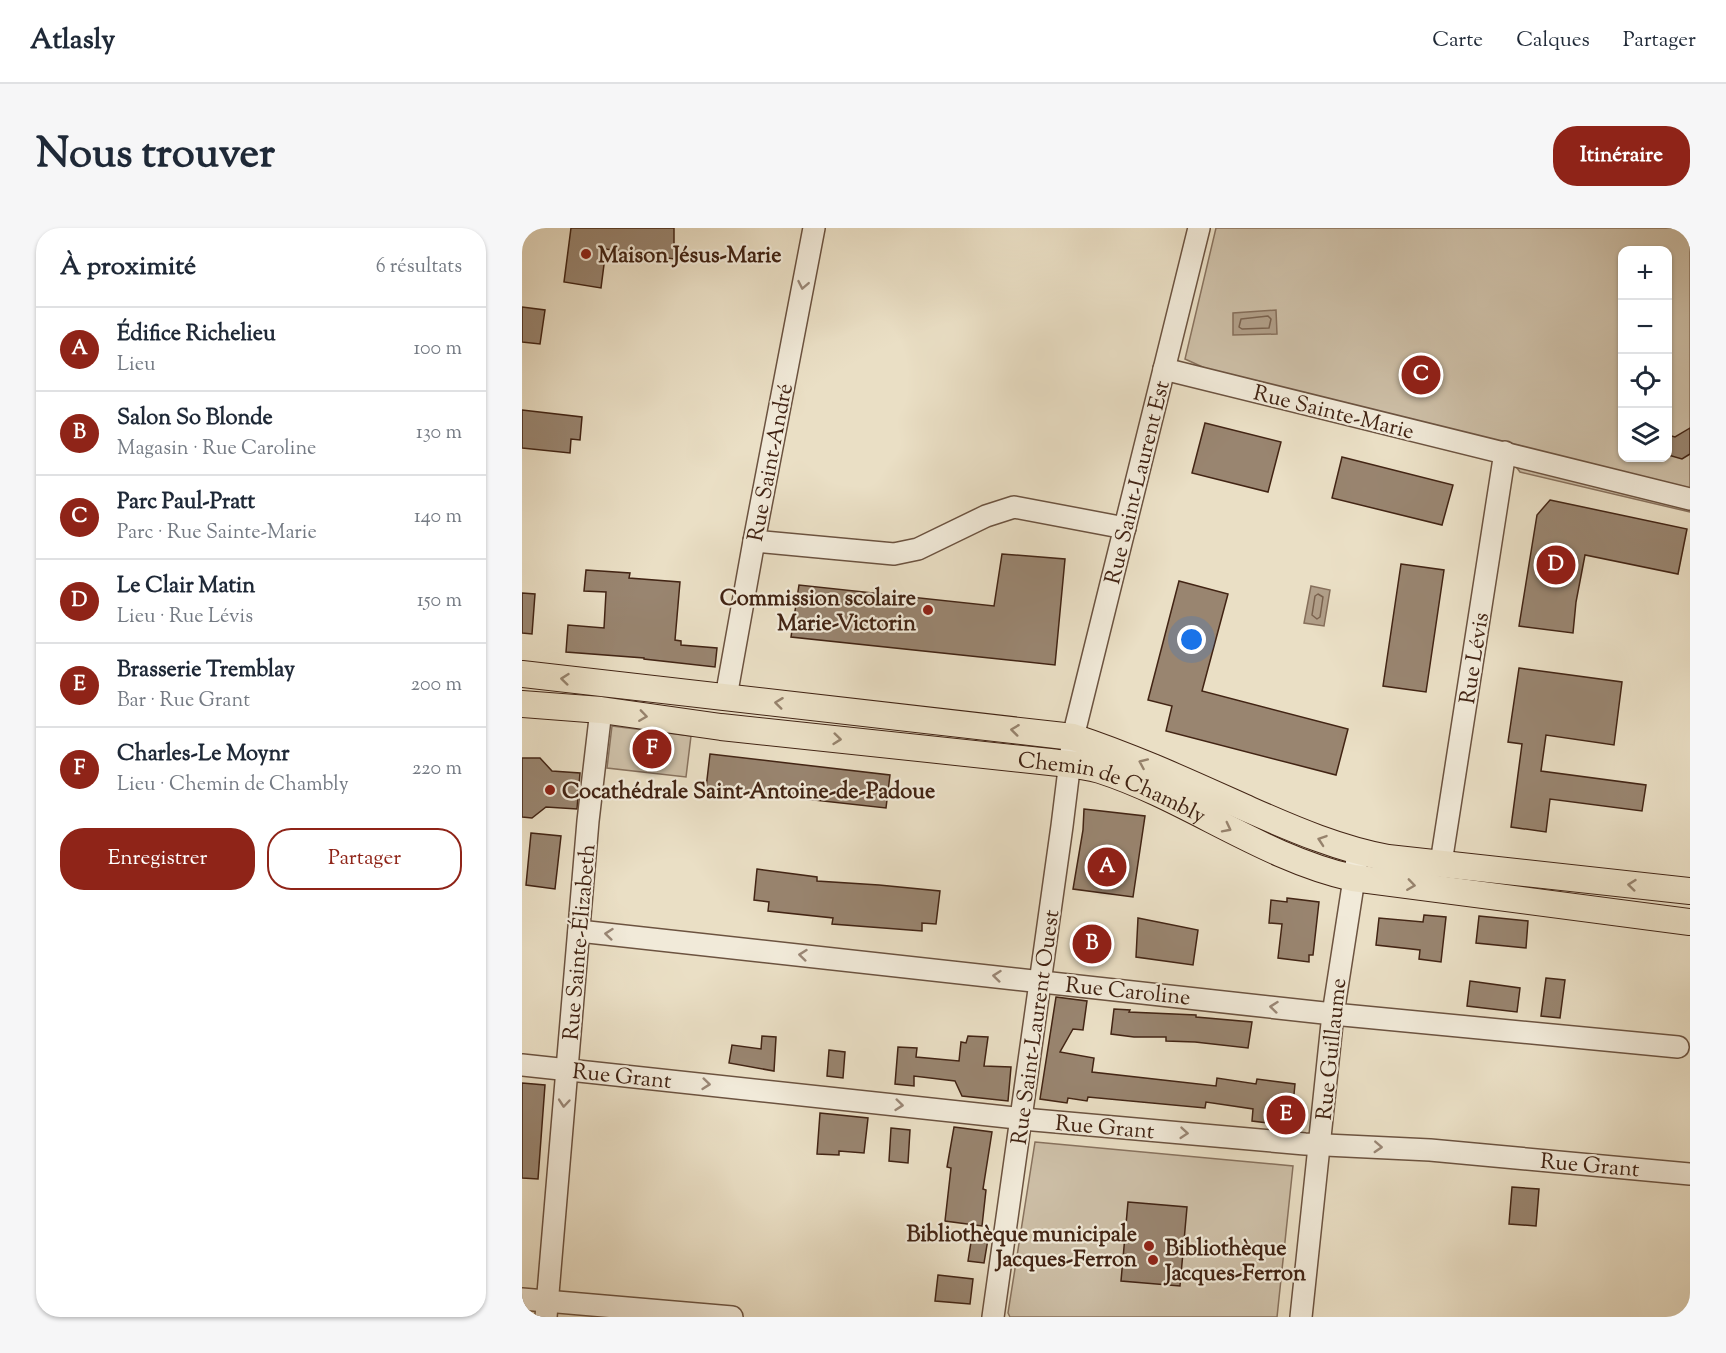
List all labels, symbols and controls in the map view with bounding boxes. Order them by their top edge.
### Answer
text: Atlasly [30,21,115,61]
text: Carte [1432,26,1483,56]
text: Calques [1516,26,1590,56]
text: Partager [1623,26,1696,56]
text: Nous trouver [36,126,275,186]
button: Itinéraire [1553,126,1690,186]
place label: Maison Jésus-Marie [598,241,781,273]
map controls [1618,246,1672,462]
button: + [1618,246,1672,300]
marker: Maison Jésus-Marie [579,247,593,261]
text: À proximité [60,249,196,286]
text: 6 résultats [376,253,462,282]
one-way arrow [797,280,810,290]
button: − [1618,300,1672,354]
text: Édifice Richelieu [117,319,276,351]
text: A [71,335,88,364]
text: 100 m [413,335,462,364]
text: Lieu [117,351,155,380]
pin: C [1402,352,1440,398]
button: locate [1618,354,1672,408]
street label: Rue Saint-Laurent Est [1098,377,1180,588]
street label: Rue Sainte-Marie [1250,378,1417,449]
street label: Rue Saint-André [741,381,803,544]
text: Salon So Blonde [117,403,273,435]
button: layers [1618,408,1672,462]
text: B [73,419,86,448]
text: 130 m [416,419,462,448]
text: Magasin · Rue Caroline [117,435,316,464]
text: Parc Paul-Pratt [117,487,255,519]
text: C [71,503,88,532]
text: 140 m [414,503,462,532]
text: Parc · Rue Sainte-Marie [117,519,317,548]
pin: D [1536,542,1576,588]
text: Le Clair Matin [117,571,255,603]
place label: Commission scolaire Marie-Victorin [720,584,916,641]
text: D [72,587,87,616]
text: 150 m [417,587,462,616]
text: Lieu · Rue Lévis [117,603,253,632]
marker: Commission scolaire Marie-Victorin [921,603,935,617]
street label: Rue Lévis [1453,610,1499,707]
your location [1177,625,1206,654]
text: Brasserie Tremblay [117,655,295,687]
text: E [73,671,86,700]
text: 200 m [411,671,462,700]
one-way arrow [560,673,569,686]
text: Bar · Rue Grant [117,687,250,716]
one-way arrow [775,697,784,709]
one-way arrow [638,709,647,722]
one-way arrow [1010,724,1019,737]
pin: F [632,726,672,772]
one-way arrow [832,732,841,745]
text: Charles-Le Moynr [117,739,289,771]
street label: Chemin de Chambly [1016,746,1211,833]
text: F [74,755,85,784]
text: 220 m [412,755,462,784]
one-way arrow [1139,758,1150,770]
text: Lieu · Chemin de Chambly [117,771,349,800]
place label: Cocathédrale Saint-Antoine-de-Padoue [562,777,935,809]
marker: Cocathédrale Saint-Antoine-de-Padoue [543,783,557,797]
one-way arrow [1220,821,1231,832]
button: Enregistrer [60,828,255,890]
button: Partager [267,828,462,890]
one-way arrow [1317,835,1328,848]
street label: Rue Sainte-Élizabeth [555,843,606,1042]
pin: A [1088,844,1126,890]
one-way arrow [1407,879,1416,891]
one-way arrow [1627,879,1636,892]
street label: Rue Saint-Laurent Ouest [1005,907,1069,1147]
pin: B [1072,922,1112,966]
one-way arrow [605,928,614,941]
one-way arrow [799,949,808,961]
one-way arrow [993,970,1002,982]
street label: Rue Caroline [1064,971,1192,1015]
street label: Rue Guillaume [1310,977,1356,1122]
one-way arrow [1270,1001,1279,1014]
street label: Rue Grant [571,1057,673,1099]
one-way arrow [701,1077,710,1090]
pin: E [1266,1092,1305,1138]
one-way arrow [558,1098,571,1108]
one-way arrow [895,1098,904,1111]
street label: Rue Grant [1054,1109,1156,1149]
one-way arrow [1179,1126,1188,1139]
one-way arrow [1374,1141,1383,1154]
street label: Rue Grant [1539,1147,1641,1187]
place label: Bibliothèque municipale Jacques-Ferron [906,1220,1137,1277]
place label: Bibliothèque Jacques-Ferron [1163,1234,1306,1291]
marker: Bibliothèque municipale Jacques-Ferron [1142,1239,1156,1253]
marker: Bibliothèque Jacques-Ferron [1146,1253,1160,1267]

